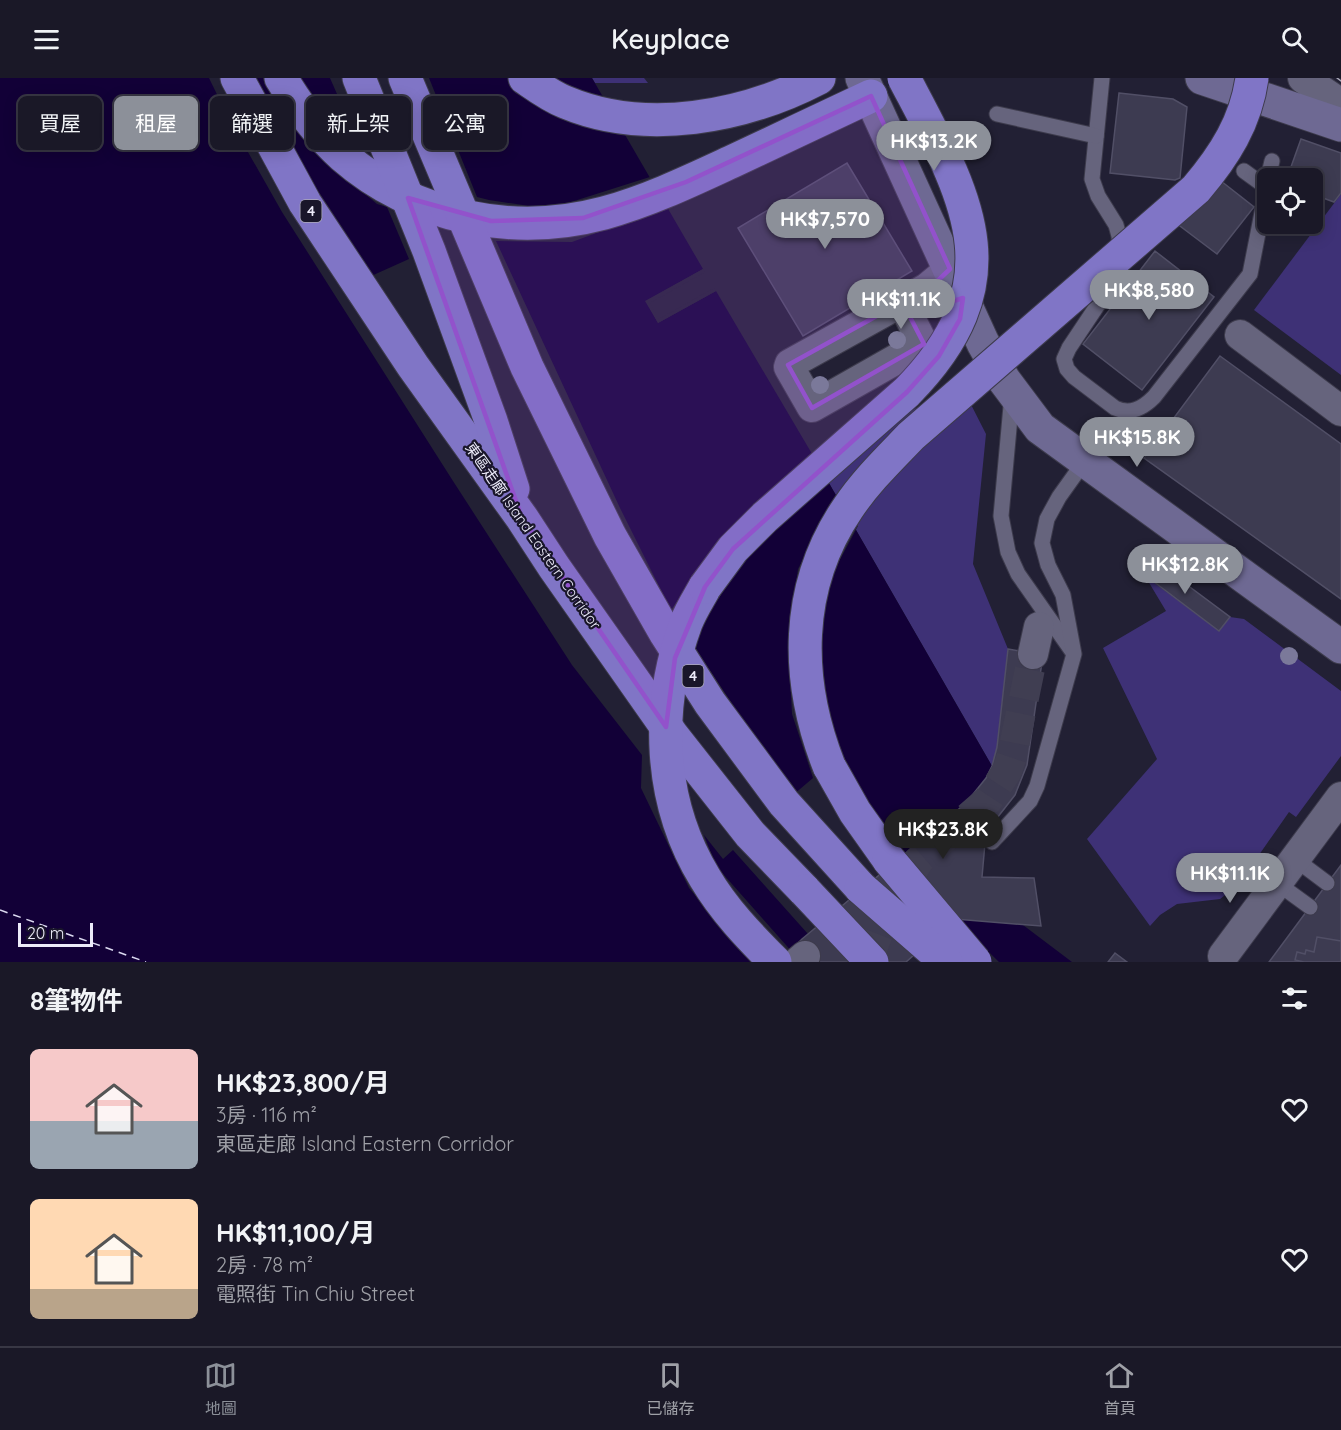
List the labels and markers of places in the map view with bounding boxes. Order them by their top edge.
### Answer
pin: HK$13.2K [872,121,996,172]
pin: HK$7,570 [763,199,887,250]
pin: HK$8,580 [1087,270,1211,321]
pin: HK$11.1K [839,279,963,330]
pin: HK$15.8K [1075,417,1199,468]
pin: HK$12.8K [1123,544,1247,595]
pin: HK$23.8K [881,809,1005,860]
pin: HK$11.1K [1168,853,1292,904]

